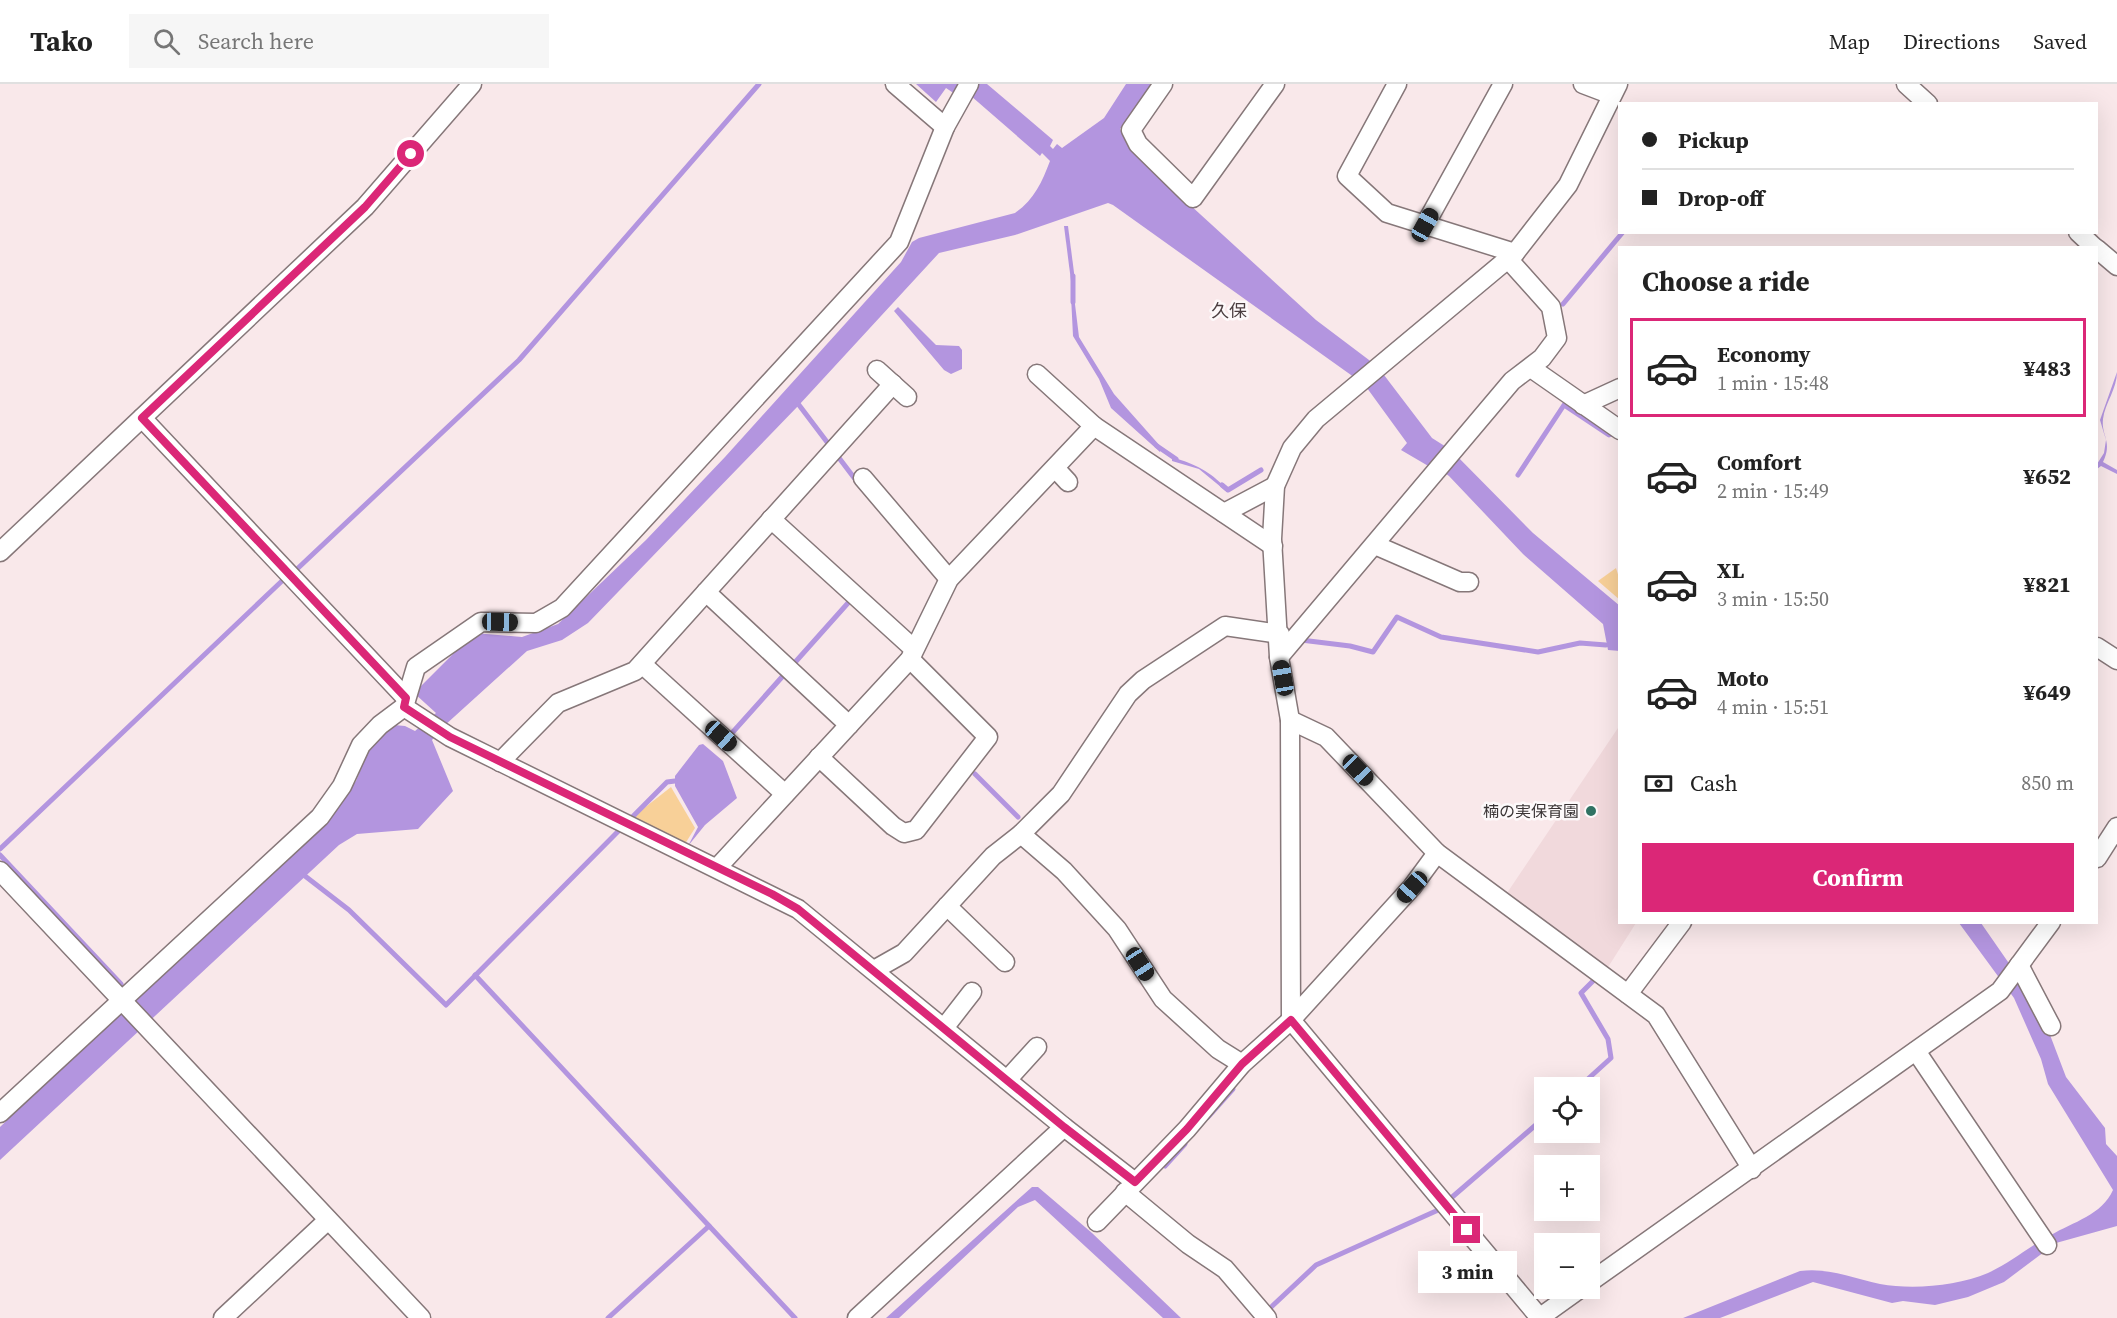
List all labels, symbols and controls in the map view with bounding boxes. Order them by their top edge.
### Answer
search box [129,14,549,68]
text: Tako [30,22,93,60]
icon: search [150,25,183,58]
text: Search here [198,26,314,56]
text: Map [1829,27,1870,56]
text: Directions [1903,27,2000,56]
text: Saved [2033,27,2087,56]
text: Pickup [1678,125,1749,155]
route start [397,140,424,167]
text: Drop-off [1678,183,1764,213]
car [1408,205,1442,245]
text: Choose a ride [1642,263,1810,300]
district label: 久保 [1211,298,1247,323]
text: Economy [1717,339,1811,369]
icon: car [1645,341,1699,395]
text: ¥483 [2023,353,2071,383]
text: 1 min · 15:48 [1717,369,1829,397]
text: Comfort [1717,447,1801,477]
icon: car [1645,449,1699,503]
text: ¥652 [2023,461,2071,491]
text: 2 min · 15:49 [1717,477,1829,505]
text: XL [1717,555,1744,585]
icon: car [1645,557,1699,611]
text: ¥821 [2023,569,2071,599]
text: 3 min · 15:50 [1717,585,1829,613]
car [482,613,518,631]
car [1271,659,1295,697]
text: Moto [1717,663,1769,693]
icon: car [1645,665,1699,719]
text: ¥649 [2023,677,2071,707]
text: 4 min · 15:51 [1717,693,1829,721]
car [702,717,740,755]
car [1339,751,1377,789]
icon: cash [1642,767,1675,800]
text: Cash [1690,768,1738,798]
text: 850 m [2021,769,2074,797]
place label: 楠の実保育園 [1483,800,1579,822]
marker: 楠の実保育園 [1584,804,1598,818]
button: Confirm [1642,843,2074,912]
car [1393,868,1431,906]
car [1123,944,1157,984]
map controls [1534,1077,1600,1299]
button: locate [1534,1077,1600,1143]
button: + [1534,1155,1600,1221]
route end [1453,1216,1480,1243]
button: − [1534,1233,1600,1299]
callout: 3 min [1418,1251,1516,1293]
text: 3 min [1442,1258,1493,1286]

